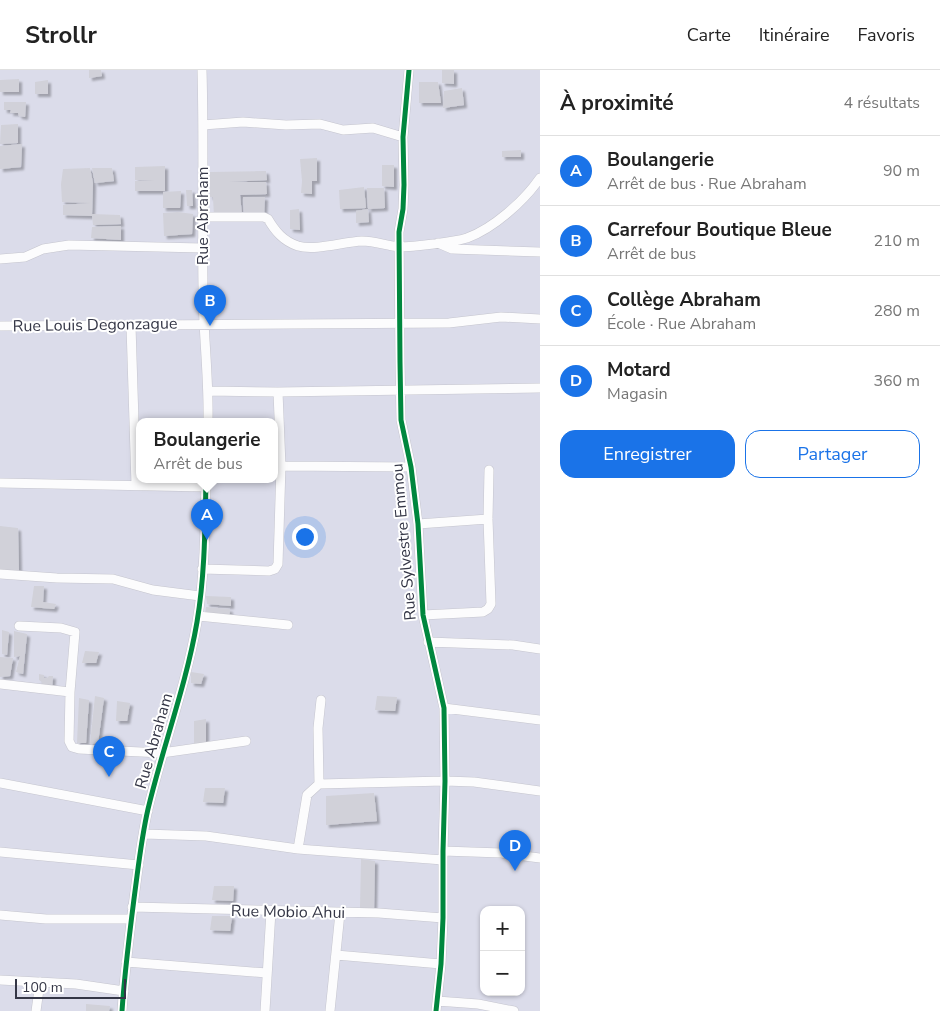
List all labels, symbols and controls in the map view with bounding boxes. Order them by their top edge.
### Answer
text: Strollr [25,19,97,51]
text: Carte [687,23,731,47]
text: Itinéraire [759,23,830,47]
text: Favoris [858,23,915,47]
text: À proximité [560,89,674,117]
text: 4 résultats [844,92,920,114]
text: Boulangerie [607,147,714,173]
text: A [570,160,582,182]
text: 90 m [883,160,920,182]
street label: Rue Abraham [192,167,214,265]
text: Arrêt de bus · Rue Abraham [607,173,807,195]
text: Carrefour Boutique Bleue [607,217,832,243]
text: B [570,230,582,252]
text: 210 m [873,230,920,252]
text: Arrêt de bus [607,243,696,265]
pin: B [194,285,226,326]
text: Collège Abraham [607,287,761,313]
text: C [571,300,581,322]
text: 280 m [873,300,920,322]
street label: Rue Louis Degonzague [12,313,178,337]
text: École · Rue Abraham [607,313,756,335]
text: Motard [607,357,671,383]
text: D [570,370,582,392]
text: 360 m [873,370,920,392]
text: Magasin [607,383,668,405]
popup [136,418,278,483]
text: Boulangerie [154,427,260,453]
button: Enregistrer [560,430,735,478]
button: Partager [745,430,920,478]
text: Arrêt de bus [154,453,243,475]
street label: Rue Sylvestre Emmou [386,463,422,621]
pin: A [191,499,223,540]
your location [292,524,318,550]
street label: Rue Abraham [130,691,178,791]
pin: C [93,736,125,777]
pin: D [499,830,531,871]
street label: Rue Mobio Ahui [231,900,345,924]
map controls [480,906,525,996]
button: + [480,906,525,951]
button: − [480,951,525,996]
scale bar [15,976,126,999]
text: 100 m [22,978,63,997]

